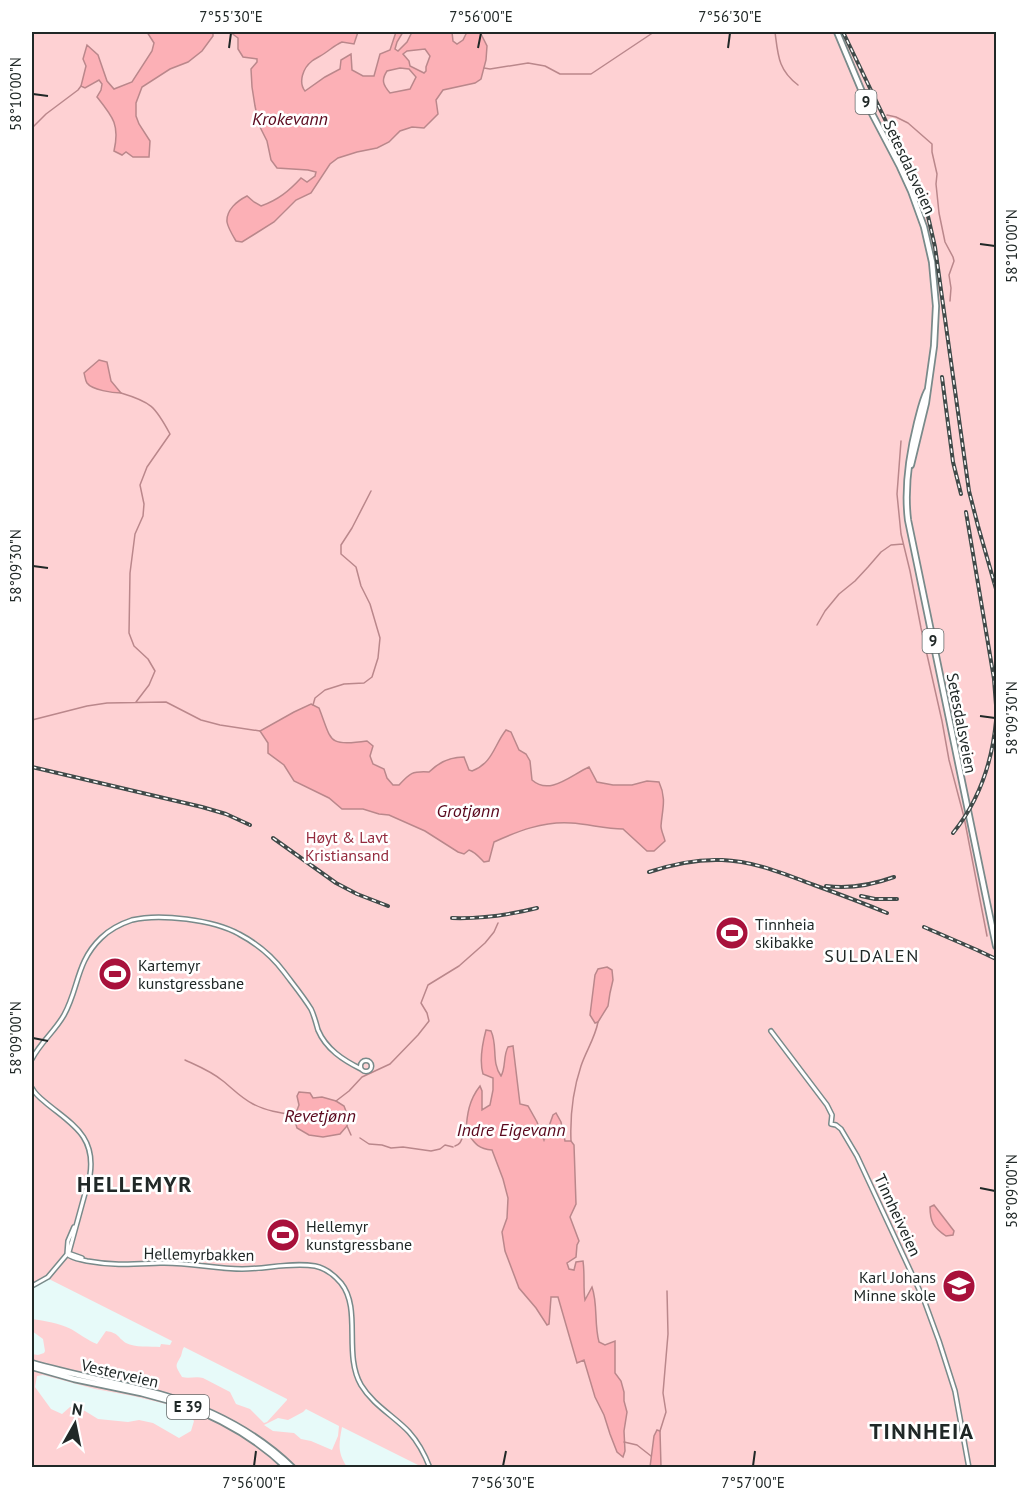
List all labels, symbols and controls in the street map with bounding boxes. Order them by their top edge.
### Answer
text: 7°55'30"E [199,7,263,26]
text: 7°56'00"E [449,7,513,26]
text: 7°56'30"E [698,7,762,26]
text: 58°10'00"N [6,57,25,131]
road number: 9 [856,90,876,114]
water label: Krokevann [252,107,328,130]
street label: Setesdalsveien [879,117,941,217]
text: 58°10'00"N [1002,209,1021,283]
text: 58°09'30"N [6,529,25,603]
road number: 9 [922,629,944,653]
street label: Setesdalsveien [942,671,982,775]
text: 58°09'30"N [1002,681,1021,755]
water label: Grotjønn [436,799,500,822]
park label: Høyt & Lavt Kristiansand [305,827,389,865]
place label: Tinnheia skibakke [755,914,815,952]
sports icon: Tinnheia skibakke [714,915,750,951]
district label: SULDALEN [824,944,920,967]
place label: Kartemyr kunstgressbane [138,955,244,993]
sports icon: Kartemyr kunstgressbane [97,956,133,992]
text: 58°09'00"N [6,1001,25,1075]
water label: Revetjønn [284,1104,356,1127]
water label: Indre Eigevann [456,1118,566,1141]
text: 58°09'00"N [1002,1154,1021,1228]
district label: HELLEMYR [77,1170,193,1198]
street label: Tinnheiveien [870,1171,926,1259]
place label: Hellemyr kunstgressbane [306,1216,412,1254]
sports icon: Hellemyr kunstgressbane [265,1217,301,1253]
street label: Hellemyrbakken [143,1243,255,1265]
place label: Karl Johans Minne skole [854,1267,936,1305]
school or university icon: Karl Johans Minne skole [941,1268,977,1304]
street label: Vesterveien [78,1354,161,1392]
north arrow [45,1394,105,1454]
road number: E 39 [167,1395,209,1419]
text: N [71,1398,84,1420]
district label: TINNHEIA [869,1417,975,1445]
text: 7°56'00"E [222,1473,286,1492]
text: 7°56'30"E [471,1473,535,1492]
text: 7°57'00"E [721,1473,785,1492]

